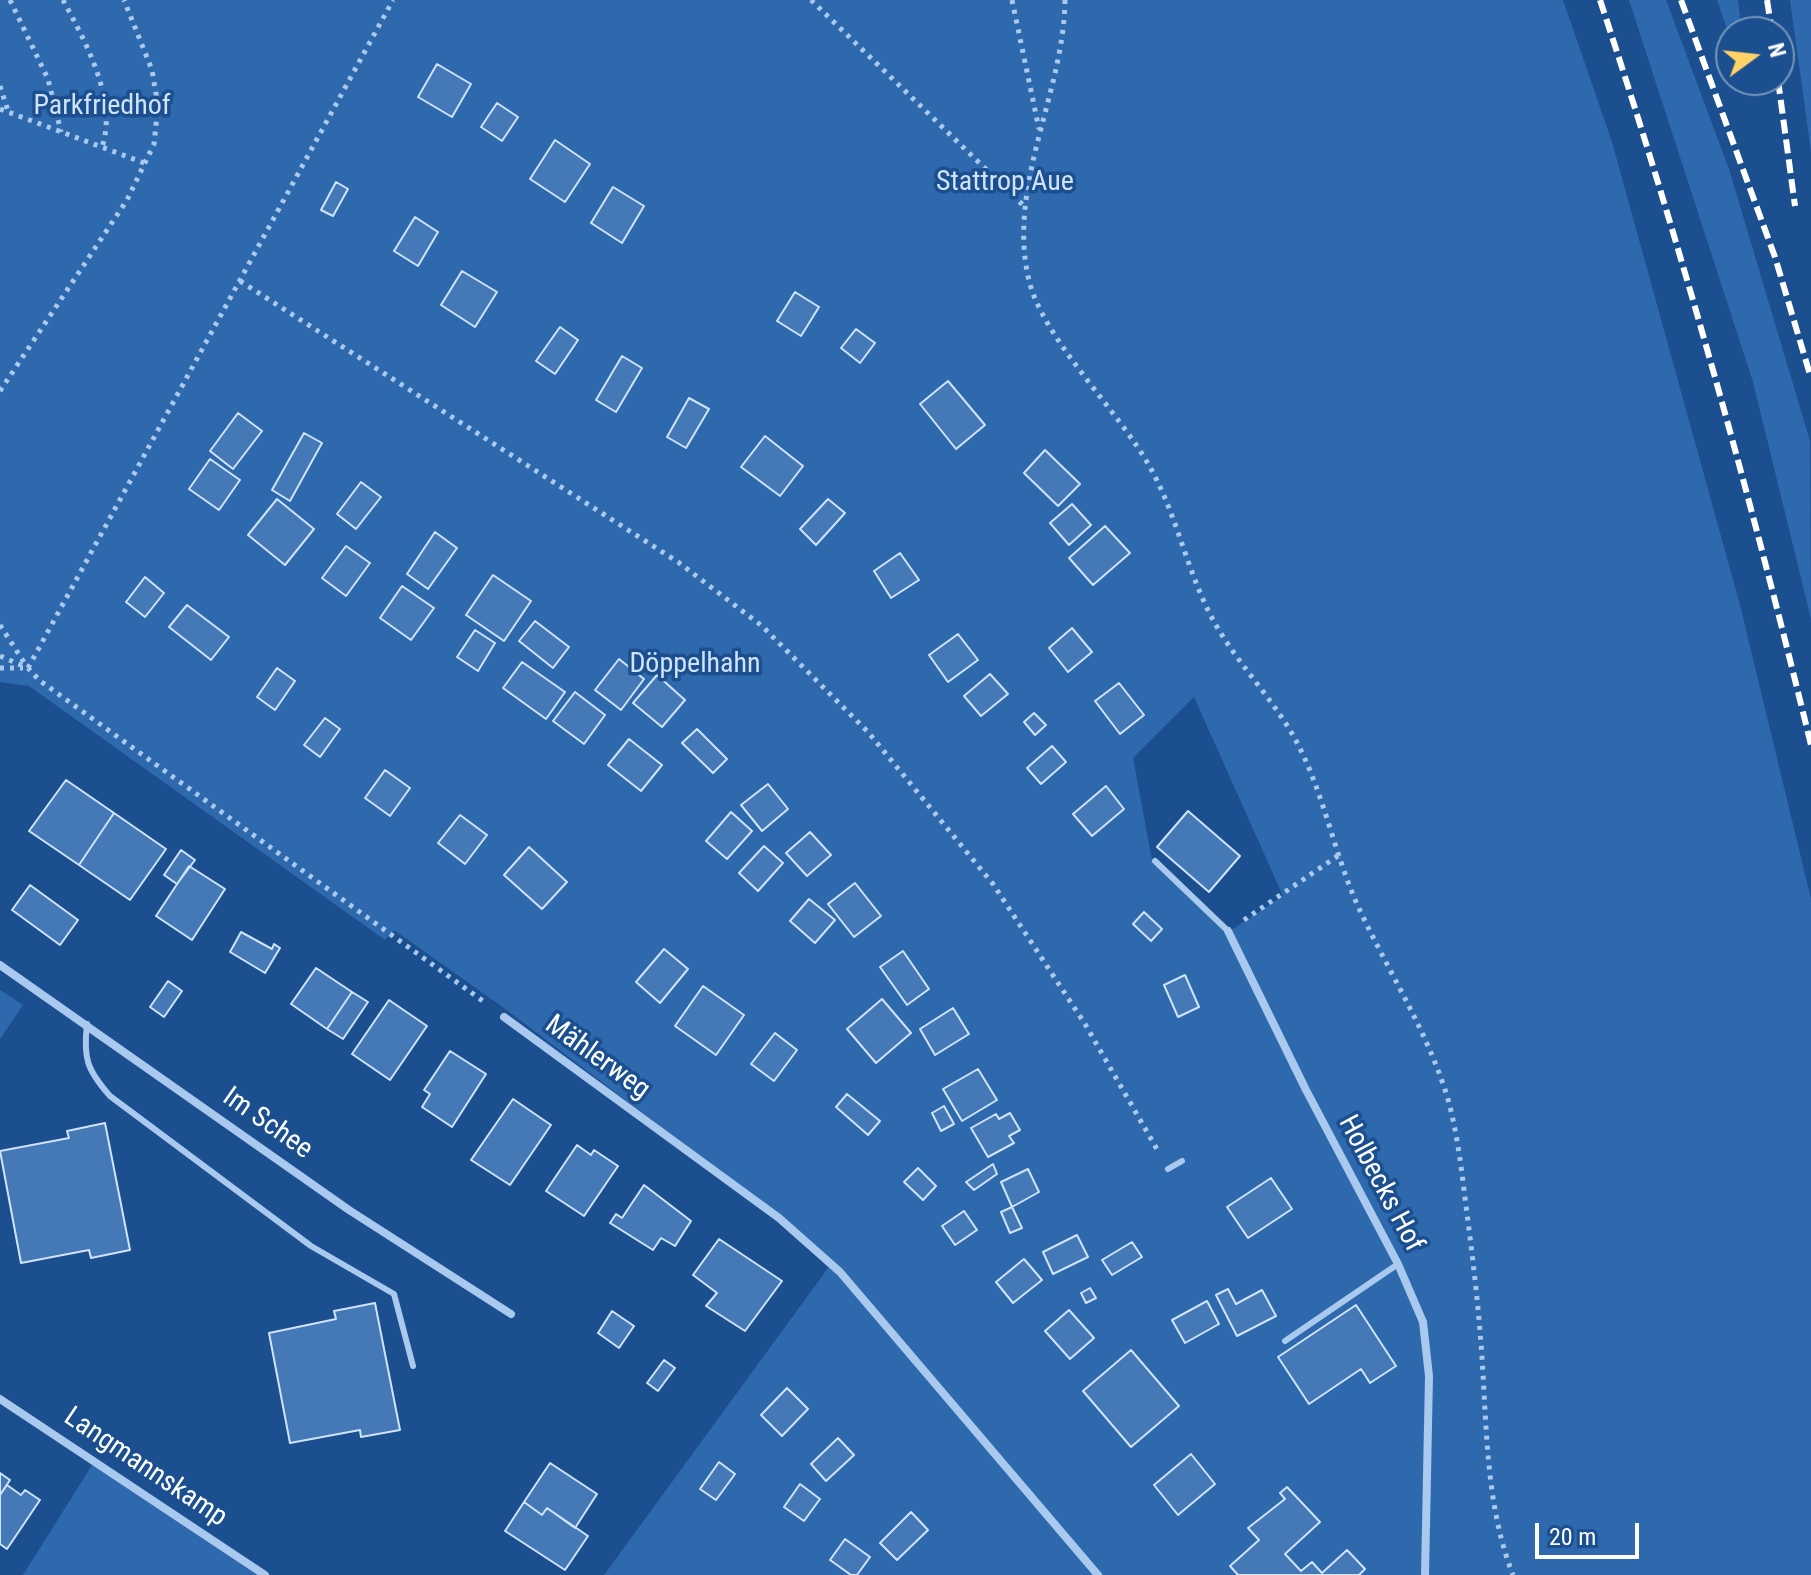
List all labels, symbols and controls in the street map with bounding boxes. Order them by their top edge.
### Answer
north arrow [1715,16,1795,96]
text: N [1763,40,1791,60]
park label: Parkfriedhof [33,90,171,124]
park label: Stattrop Aue [936,166,1074,200]
park label: Döppelhahn [629,648,761,682]
street label: Mählerweg [538,1009,656,1107]
street label: Im Schee [216,1081,318,1167]
street label: Holbecks Hof [1330,1110,1430,1258]
street label: Langmannskamp [57,1401,233,1535]
scale bar [1539,1507,1643,1557]
text: 20 m [1549,1523,1596,1551]

